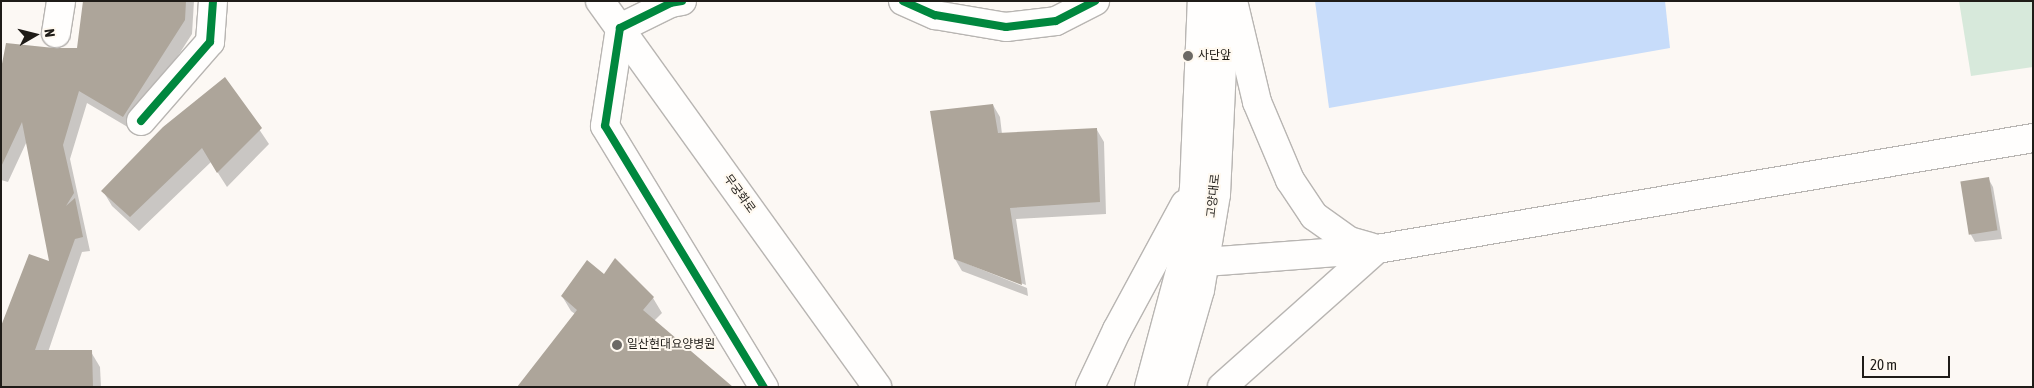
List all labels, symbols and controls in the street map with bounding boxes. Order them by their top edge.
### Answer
north arrow [10,10,60,60]
text: N [41,28,58,38]
place label: 사단앞 [1198,49,1231,63]
marker: 사단앞 [1182,50,1194,62]
street label: 무궁화로 [720,172,758,216]
street label: 고양대로 [1205,173,1223,219]
place label: 일산현대요양병원 [627,338,715,352]
marker: 일산현대요양병원 [611,339,623,351]
scale bar [1864,346,1952,378]
text: 20 m [1870,356,1897,373]

